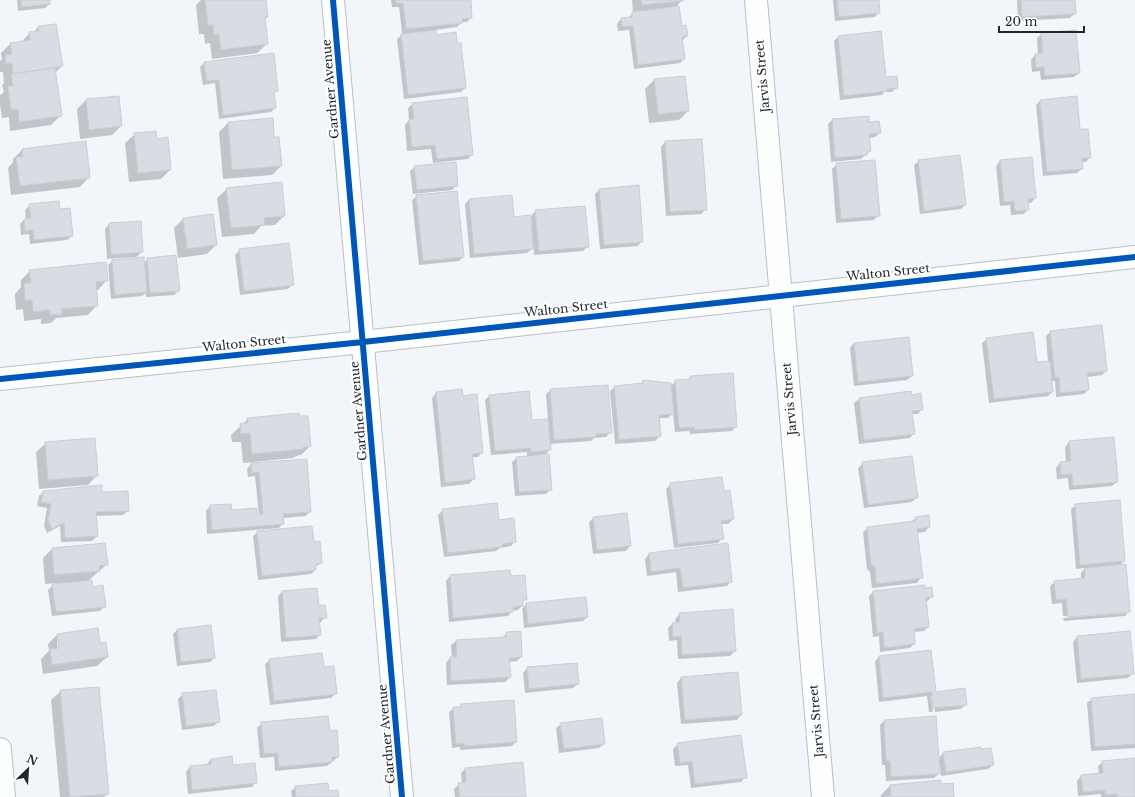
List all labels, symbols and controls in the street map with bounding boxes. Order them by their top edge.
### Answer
scale bar [999,8,1084,34]
text: 20 m [1005,14,1037,29]
street label: Gardner Avenue [318,38,342,139]
street label: Jarvis Street [751,38,773,115]
street label: Walton Street [845,260,931,284]
street label: Walton Street [523,296,609,320]
street label: Walton Street [201,331,287,355]
street label: Gardner Avenue [346,360,370,461]
street label: Jarvis Street [778,361,800,438]
street label: Gardner Avenue [374,683,398,784]
street label: Jarvis Street [805,683,827,760]
north arrow [8,749,48,789]
text: N [25,751,40,769]

